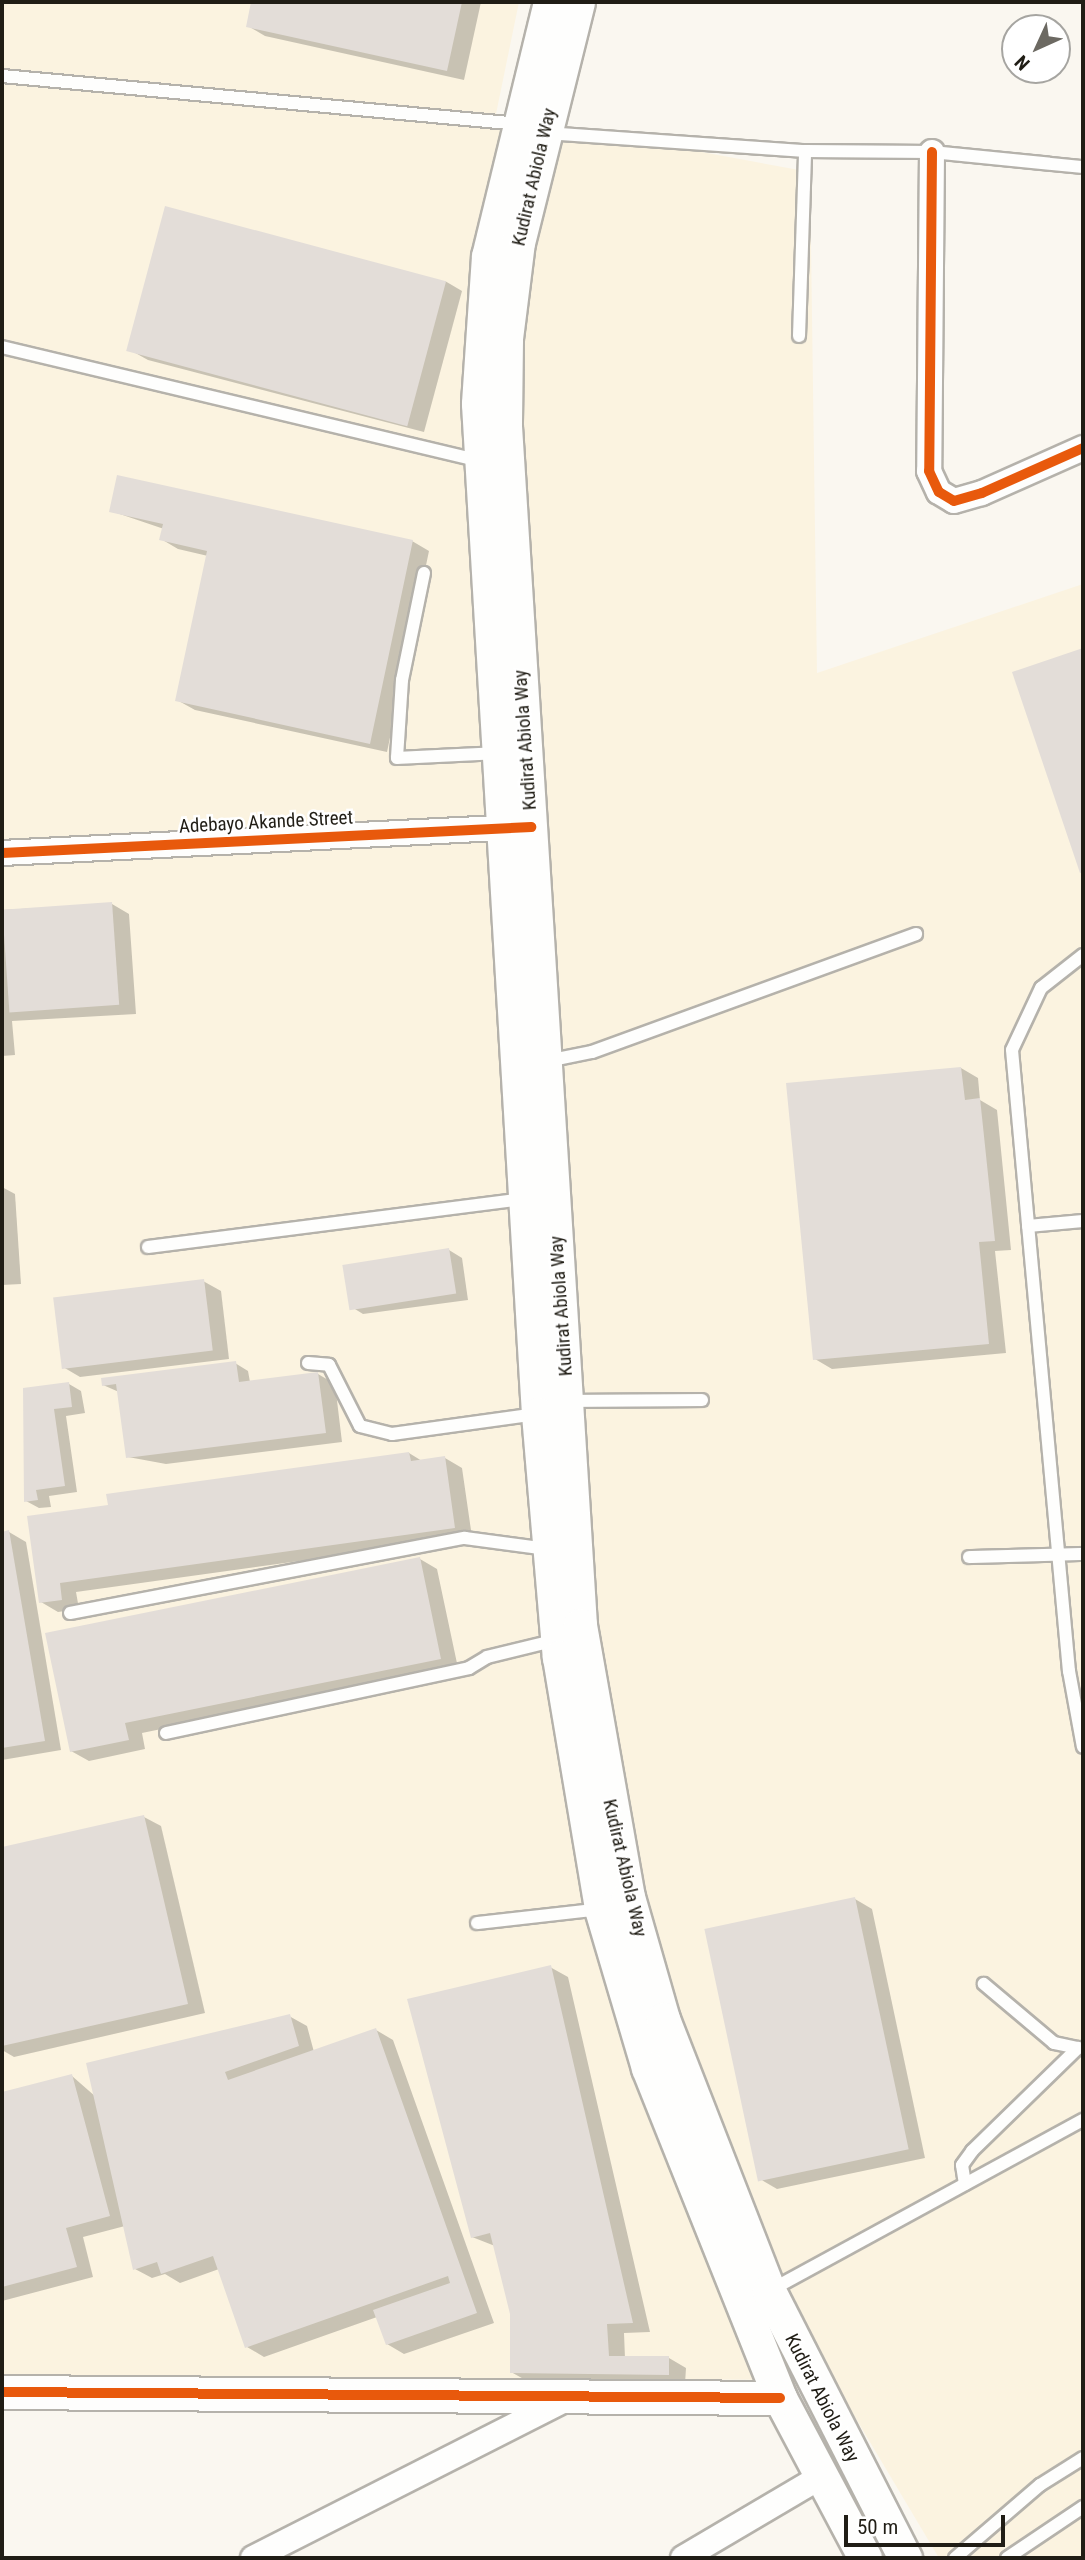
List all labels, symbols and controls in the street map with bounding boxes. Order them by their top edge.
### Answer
north arrow [1001,14,1071,84]
text: N [1010,51,1034,75]
street label: Kudirat Abiola Way [507,106,561,248]
street label: Kudirat Abiola Way [509,669,541,811]
street label: Adebayo Akande Street [178,806,354,838]
street label: Kudirat Abiola Way [545,1235,577,1377]
street label: Kudirat Abiola Way [598,1797,652,1939]
street label: Kudirat Abiola Way [780,2330,864,2466]
scale bar [847,2500,1008,2544]
text: 50 m [857,2515,898,2539]

